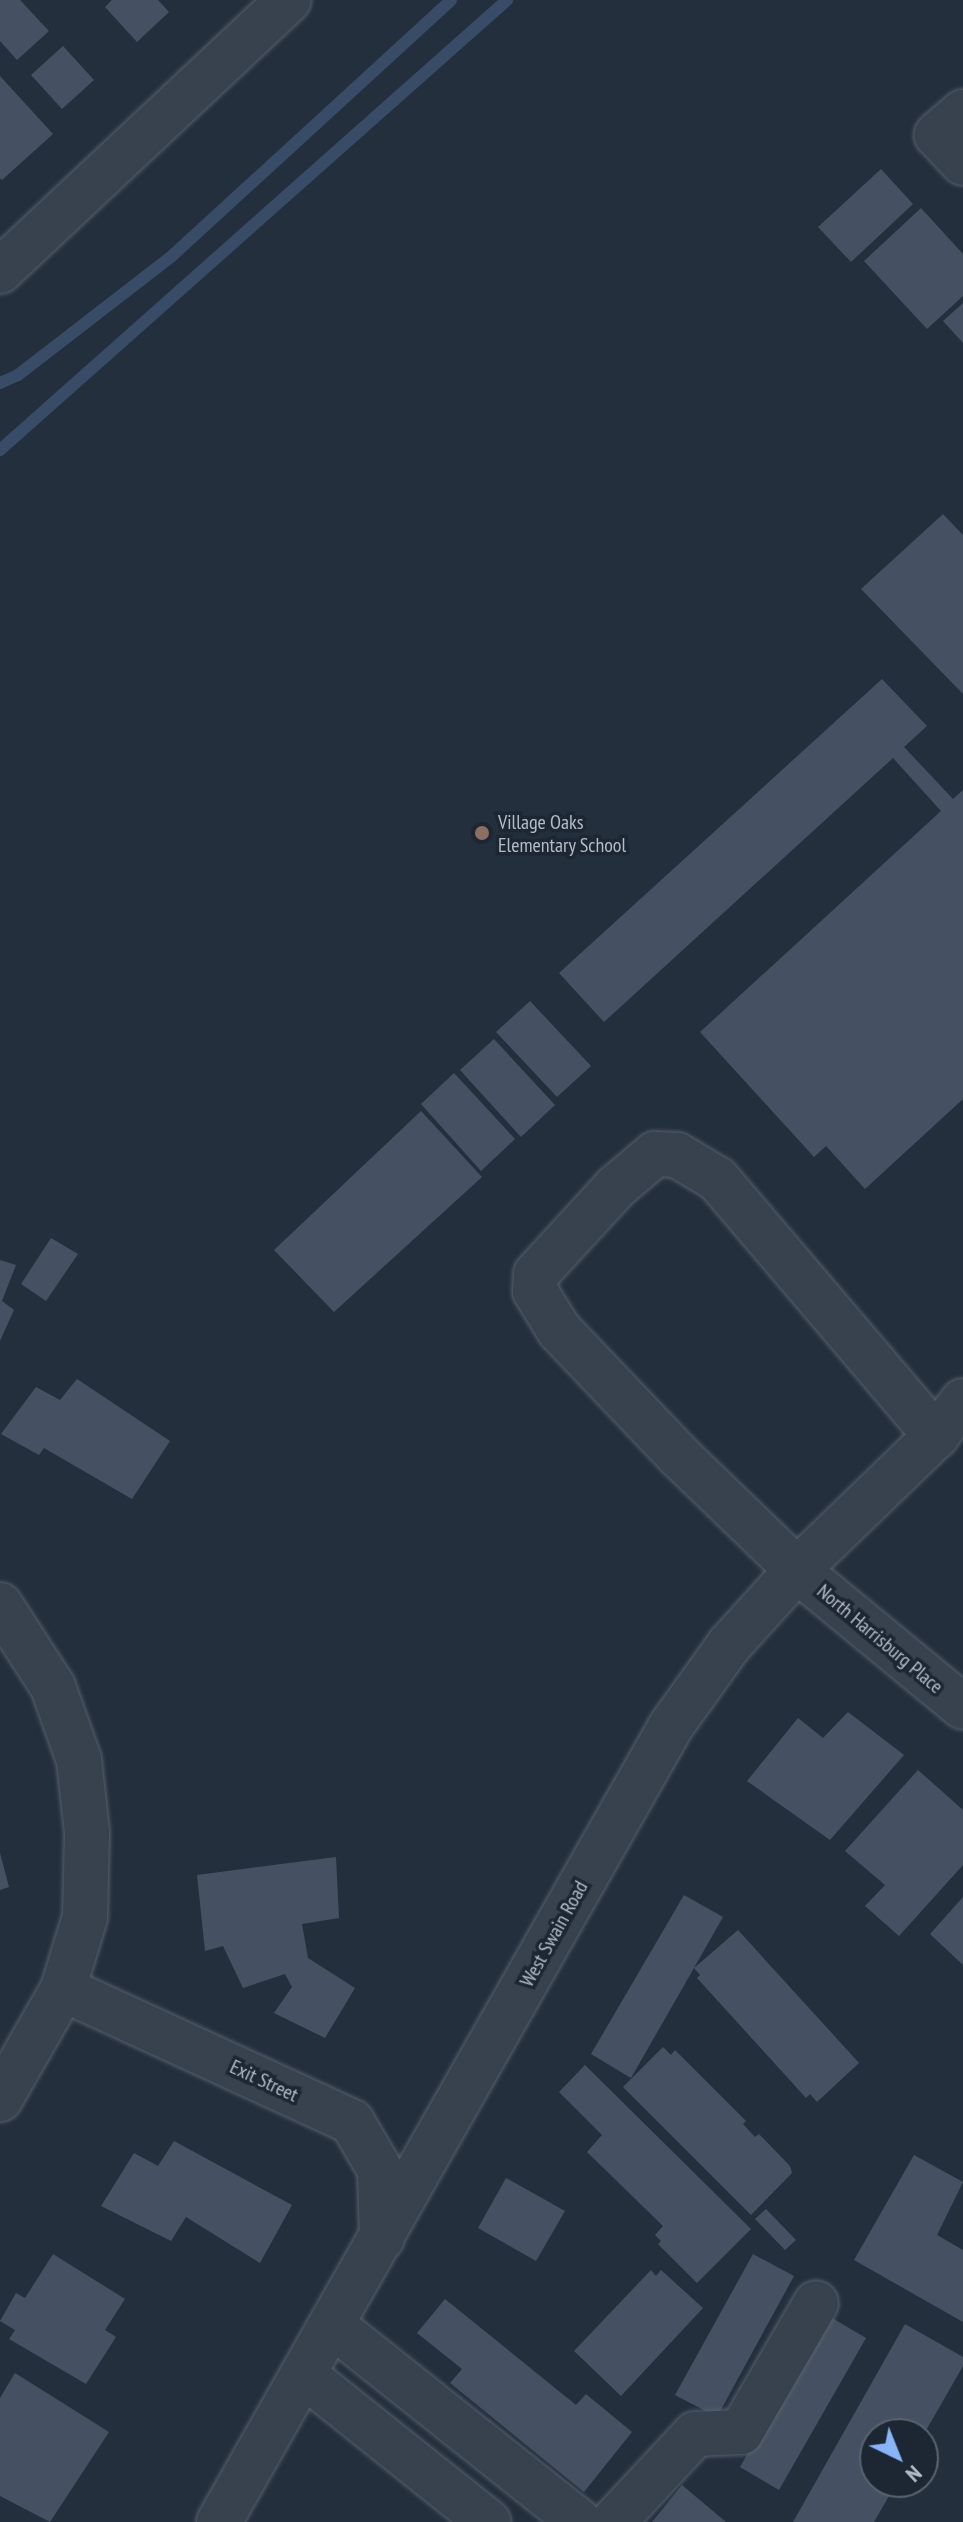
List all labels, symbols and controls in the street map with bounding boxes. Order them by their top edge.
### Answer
place label: Village Oaks Elementary School [498,810,627,857]
marker: Village Oaks Elementary School [473,824,491,842]
street label: North Harrisburg Place [812,1579,948,1699]
street label: West Swain Road [515,1877,593,1991]
street label: Exit Street [226,2055,302,2107]
north arrow [859,2418,939,2498]
text: N [900,2460,928,2488]

